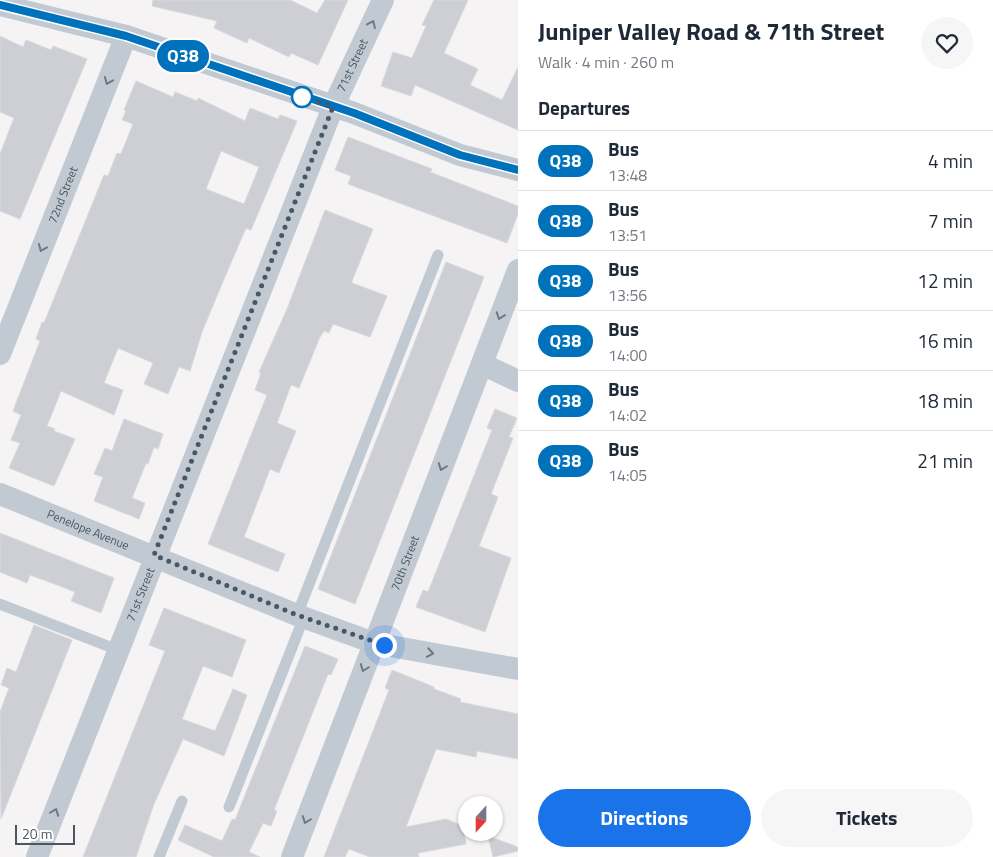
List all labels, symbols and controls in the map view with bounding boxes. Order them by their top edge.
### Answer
text: Juniper Valley Road & 71th Street [538,13,884,49]
button: heart [921,17,973,69]
one-way arrow [366,21,376,30]
street label: 71st Street [331,35,373,95]
line badge: Q38 [154,40,212,72]
text: Q38 [167,42,199,69]
text: Walk · 4 min · 260 m [538,50,674,74]
one-way arrow [104,76,114,85]
unlabelled marker [291,86,313,108]
text: Departures [538,93,630,122]
text: Bus [608,134,639,163]
text: 4 min [928,146,973,175]
text: Q38 [550,147,581,174]
street label: 72nd Street [43,163,83,226]
text: 13:48 [608,163,647,187]
text: Bus [608,194,639,223]
text: 7 min [928,206,973,235]
text: Q38 [550,207,581,234]
text: 13:51 [608,223,647,247]
one-way arrow [37,243,48,252]
text: Bus [608,254,639,283]
text: 12 min [917,266,973,295]
text: Q38 [550,267,581,294]
text: 13:56 [608,283,647,307]
one-way arrow [496,311,506,319]
text: Bus [608,314,639,343]
text: 16 min [917,326,973,355]
text: Q38 [550,327,581,354]
text: 14:00 [608,343,647,367]
text: Bus [608,374,639,403]
text: 18 min [917,386,973,415]
text: Q38 [550,387,581,414]
text: 14:02 [608,403,647,427]
text: Bus [608,434,639,463]
text: 21 min [917,446,973,475]
text: Q38 [550,447,581,474]
one-way arrow [438,462,448,471]
text: 14:05 [608,463,647,487]
street label: Penelope Avenue [44,504,132,555]
street label: 70th Street [385,532,424,593]
street label: 71st Street [121,564,160,624]
your location [372,633,397,658]
one-way arrow [426,648,435,658]
one-way arrow [360,663,370,672]
button: Directions [538,789,751,847]
button: Tickets [761,789,973,847]
north arrow [458,796,502,841]
map controls [458,796,503,841]
one-way arrow [49,808,59,816]
one-way arrow [302,815,312,823]
scale bar [15,822,75,845]
text: 20 m [22,823,52,844]

